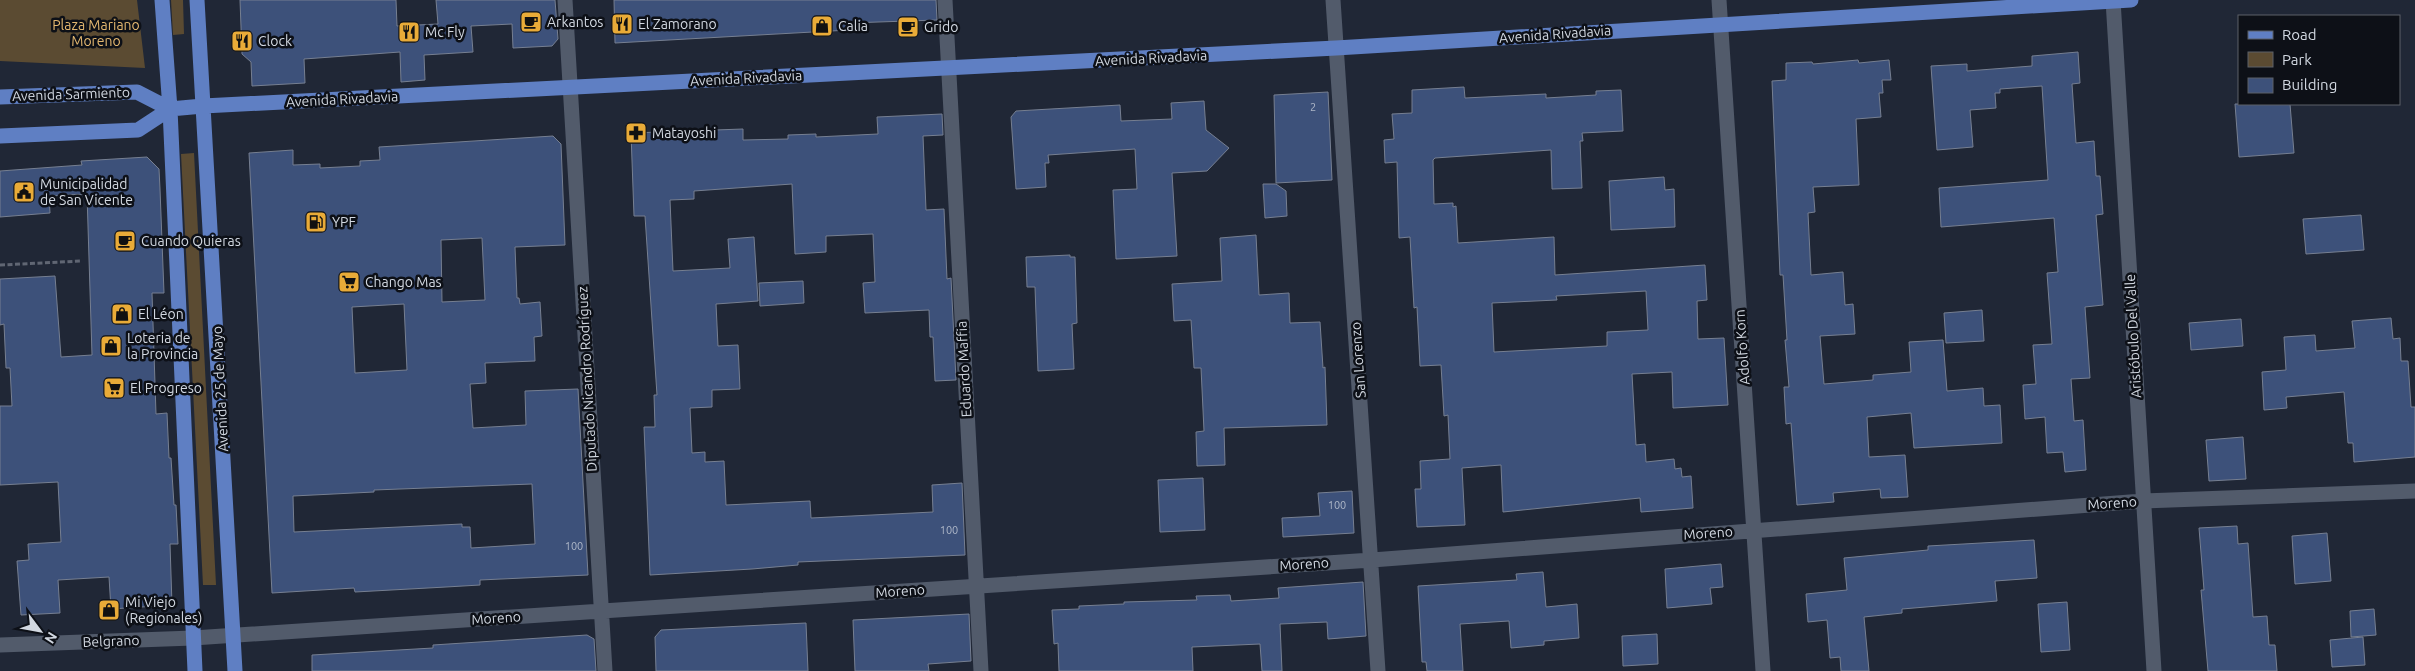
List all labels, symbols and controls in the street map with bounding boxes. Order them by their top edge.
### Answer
cafe icon: Arkantos [519,10,543,34]
restaurant icon: El Zamorano [610,12,634,36]
place label: Arkantos [547,14,603,30]
shop icon: Calia [810,14,834,38]
cafe icon: Grido [896,15,920,39]
legend [2238,15,2400,105]
place label: El Zamorano [638,16,717,32]
park label: Plaza Mariano Moreno [52,17,140,49]
place label: Calia [838,18,868,34]
place label: Grido [924,19,958,35]
restaurant icon: Mc Fly [397,20,421,44]
street label: Avenida Rivadavia [1498,22,1612,46]
place label: Mc Fly [425,24,465,40]
text: Road [2282,26,2317,43]
restaurant icon: Clock [230,29,254,53]
place label: Clock [258,33,292,49]
street label: Avenida Rivadavia [1094,47,1208,69]
text: Park [2282,51,2312,68]
street label: Avenida Rivadavia [689,67,803,89]
text: Building [2282,76,2337,93]
street label: Avenida Sarmiento [12,84,130,104]
street label: Avenida Rivadavia [285,88,399,110]
house number: 2 [1310,101,1316,113]
pharmacy icon: Matayoshi [624,121,648,145]
place label: Matayoshi [652,125,716,141]
place label: Municipalidad de San Vicente [40,176,133,208]
public building icon: Municipalidad de San Vicente [12,180,36,204]
fuel station icon: YPF [304,210,328,234]
place label: YPF [332,214,356,230]
cafe icon: Cuando Quieras [113,229,137,253]
place label: Cuando Quieras [141,233,241,249]
supermarket icon: Chango Mas [337,270,361,294]
place label: Chango Mas [365,274,442,290]
street label: Aristóbulo Del Valle [2122,274,2144,398]
street label: Diputado Nicandro Rodríguez [574,286,600,472]
shop icon: El Léon [110,302,134,326]
place label: El Léon [138,306,184,322]
street label: Adolfo Korn [1731,309,1753,385]
street label: Eduardo Maffia [953,320,975,418]
street label: San Lorenzo [1347,321,1369,399]
street label: Avenida 25 de Mayo [209,326,231,452]
place label: Loteria de la Provincia [127,330,198,362]
shop icon: Loteria de la Provincia [99,334,123,358]
supermarket icon: El Progreso [102,376,126,400]
place label: El Progreso [130,380,202,396]
street label: Moreno [2087,493,2137,513]
house number: 100 [1328,499,1346,511]
street label: Moreno [1683,523,1733,543]
house number: 100 [940,524,958,536]
house number: 100 [565,540,583,552]
street label: Moreno [1279,554,1329,574]
street label: Moreno [875,581,925,601]
place label: Mi Viejo (Regionales) [125,594,202,626]
shop icon: Mi Viejo (Regionales) [97,598,121,622]
north arrow [15,606,65,656]
street label: Moreno [471,608,521,628]
text: N [41,629,61,647]
street label: Belgrano [82,632,140,650]

